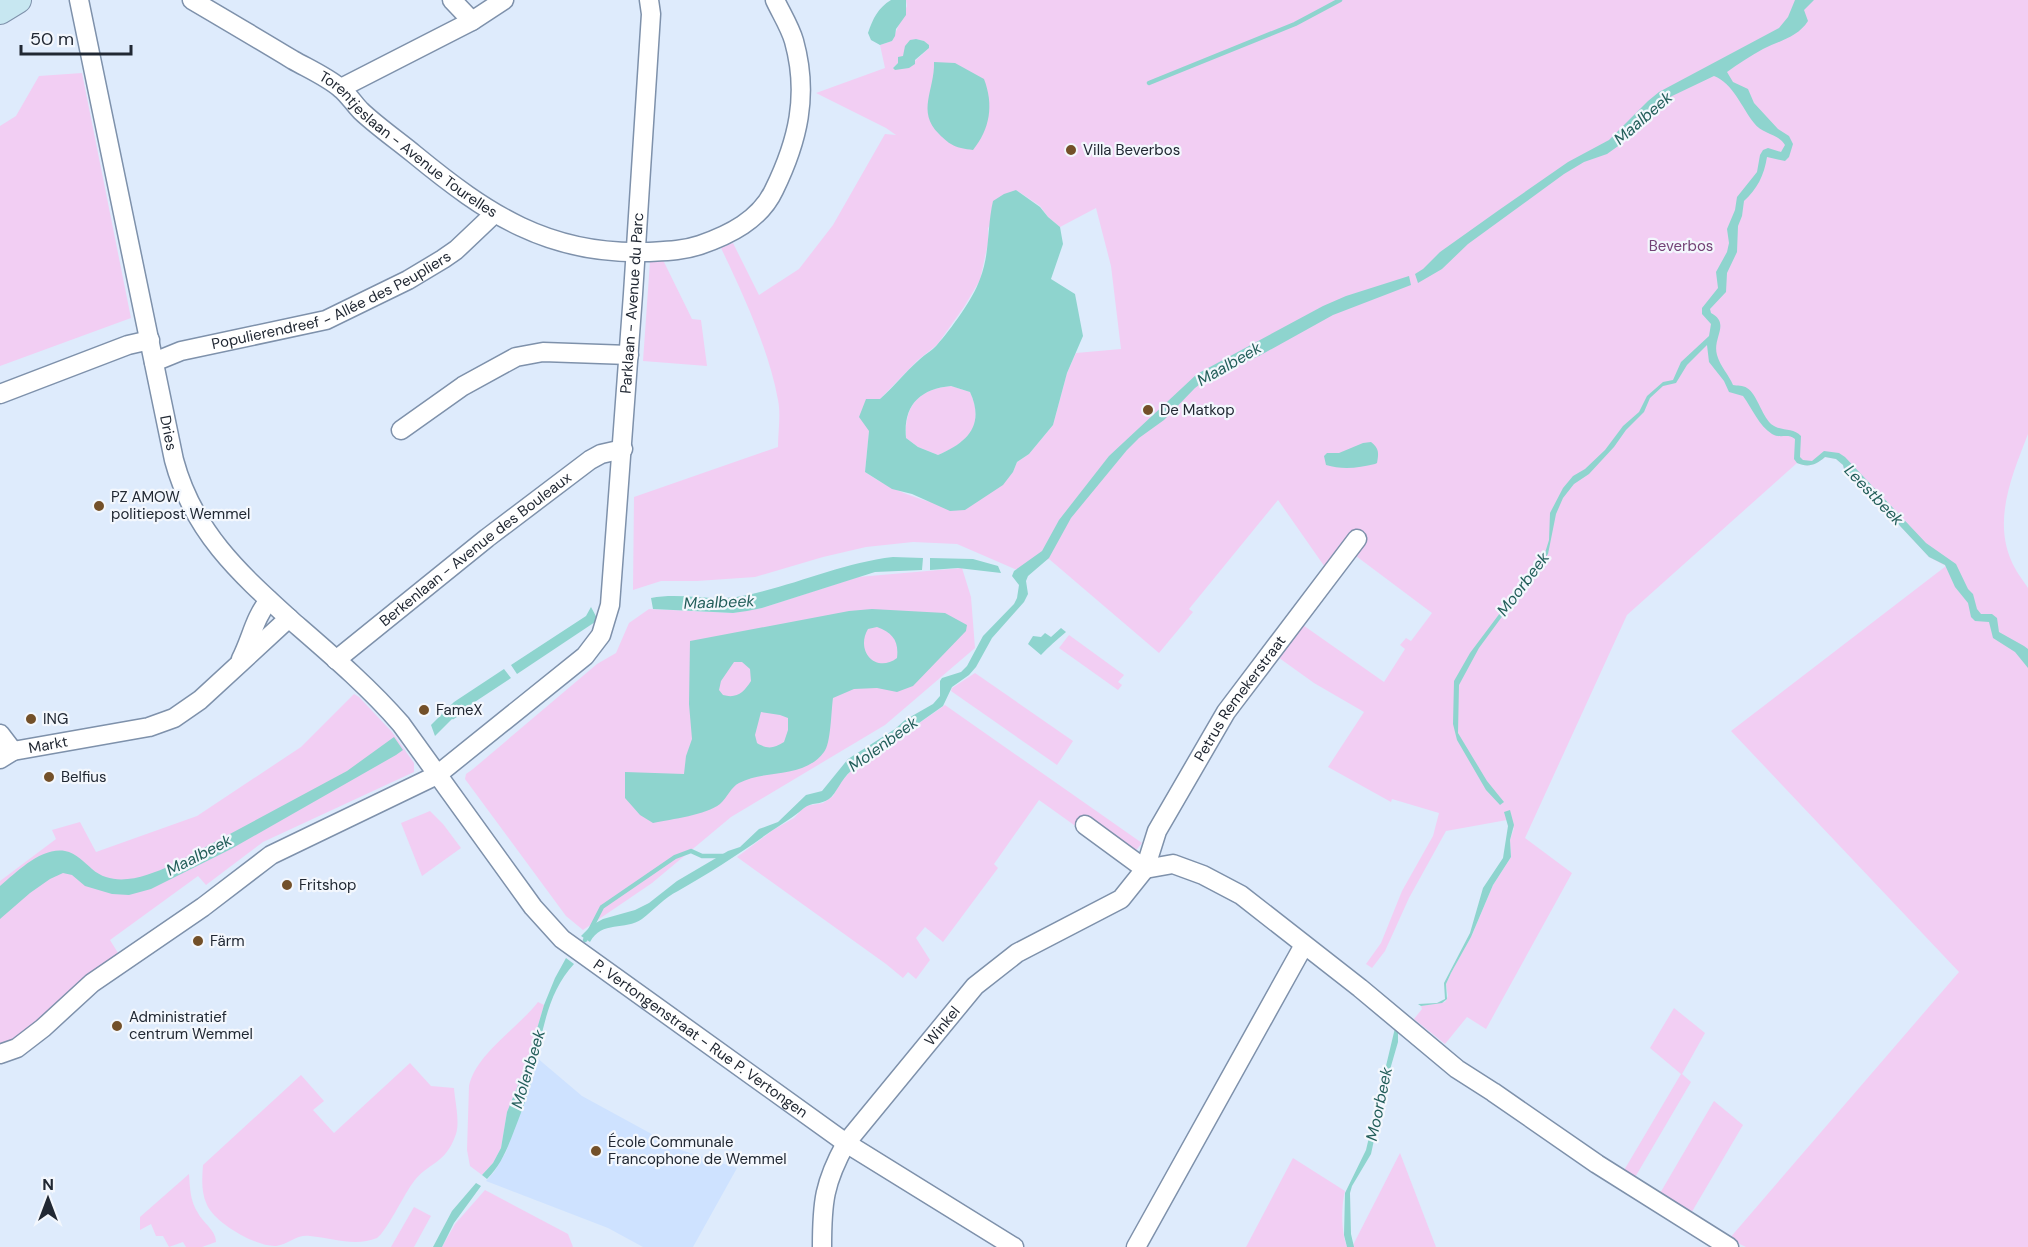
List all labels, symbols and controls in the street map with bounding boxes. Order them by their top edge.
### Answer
scale bar [21,18,130,56]
text: 50 m [30,27,74,51]
street label: Torentjeslaan - Avenue Tourelles [315,66,501,222]
water label: Maalbeek [1609,86,1677,149]
place label: Villa Beverbos [1083,140,1180,160]
marker: Villa Beverbos [1064,143,1078,157]
street label: Parklaan - Avenue du Parc [616,212,648,394]
park label: Beverbos [1649,236,1713,256]
street label: Populierendreef - Allée des Peupliers [210,246,455,354]
water label: Maalbeek [1193,337,1266,391]
place label: De Matkop [1160,400,1235,420]
marker: De Matkop [1141,403,1155,417]
street label: Dries [155,413,182,452]
water label: Leestbeek [1840,460,1909,530]
street label: Berkenlaan - Avenue des Bouleaux [375,467,576,631]
place label: PZ AMOW politiepost Wemmel [111,487,250,524]
marker: PZ AMOW politiepost Wemmel [92,499,106,513]
water label: Moorbeek [1492,547,1554,620]
water label: Maalbeek [683,590,756,614]
street label: Petrus Remekerstraat [1190,631,1290,765]
place label: FameX [436,700,483,720]
marker: FameX [417,703,431,717]
place label: ING [43,709,68,729]
water label: Molenbeek [844,711,923,776]
marker: ING [24,712,38,726]
street label: Markt [27,731,70,758]
place label: Belfius [61,767,106,787]
marker: Belfius [42,770,56,784]
water label: Maalbeek [163,829,236,880]
place label: Fritshop [299,875,357,895]
marker: Fritshop [280,878,294,892]
place label: Färm [210,931,245,951]
marker: Färm [191,934,205,948]
street label: P. Vertongenstraat - Rue P. Vertongen [589,955,812,1122]
street label: Winkel [920,1002,965,1050]
place label: Administratief centrum Wemmel [129,1007,253,1044]
marker: Administratief centrum Wemmel [110,1019,124,1033]
water label: Molenbeek [506,1026,550,1111]
water label: Moorbeek [1361,1064,1397,1143]
place label: École Communale Francophone de Wemmel [608,1132,787,1169]
marker: École Communale Francophone de Wemmel [589,1144,603,1158]
north arrow [18,1169,78,1229]
text: N [42,1174,54,1195]

